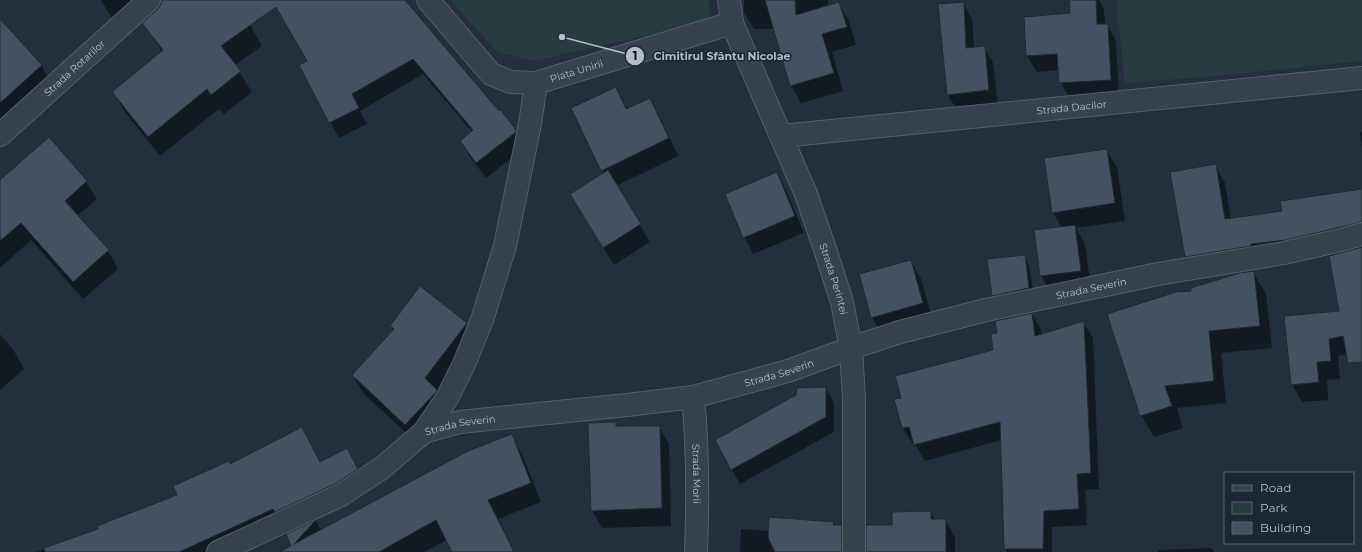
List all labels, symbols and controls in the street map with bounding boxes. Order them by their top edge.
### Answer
street label: Strada Rotarilor [41,37,108,99]
callout: Cimitirul Sfântu Nicolae [625,44,798,67]
text: 1 [633,48,637,63]
text: Cimitirul Sfântu Nicolae [654,49,790,63]
street label: Piața Unirii [548,57,605,85]
street label: Strada Dacilor [1036,98,1107,117]
street label: Strada Perintei [816,242,850,316]
street label: Strada Severin [1055,275,1128,302]
street label: Strada Severin [743,356,816,390]
street label: Strada Severin [423,412,496,438]
street label: Strada Morii [689,444,703,504]
legend [1224,472,1354,544]
text: Road [1260,480,1291,495]
text: Park [1260,500,1288,515]
text: Building [1260,520,1311,535]

